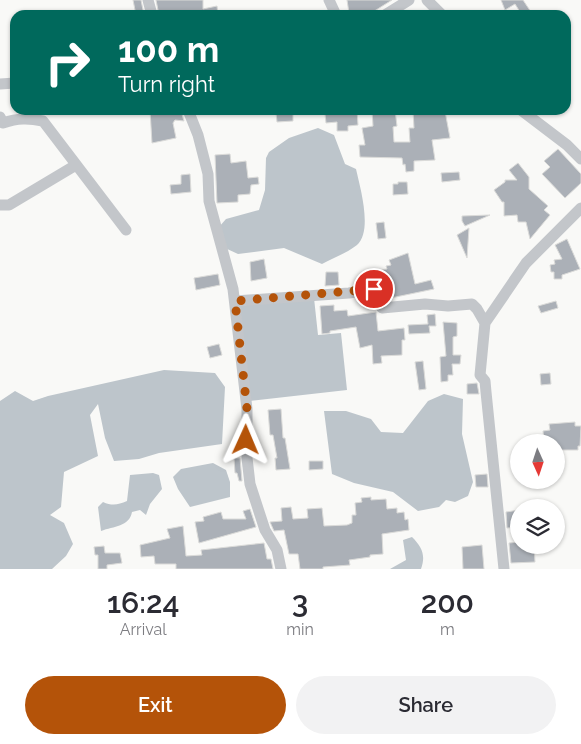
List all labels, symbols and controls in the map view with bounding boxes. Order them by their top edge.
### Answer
text: 100 m [118,29,219,70]
icon: right [35,30,100,95]
text: Turn right [118,71,215,97]
pin [353,268,395,310]
icon: arrive [360,275,388,303]
position arrow [219,413,271,465]
north arrow [510,434,565,489]
map controls [510,434,565,554]
button: layers [510,499,565,554]
text: 16:24 [107,585,179,620]
text: 3 [292,585,308,620]
text: 200 [421,585,474,620]
text: Arrival [120,620,167,639]
text: min [286,620,314,639]
text: m [440,620,455,639]
button: Exit [25,676,286,734]
button: Share [296,676,556,734]

